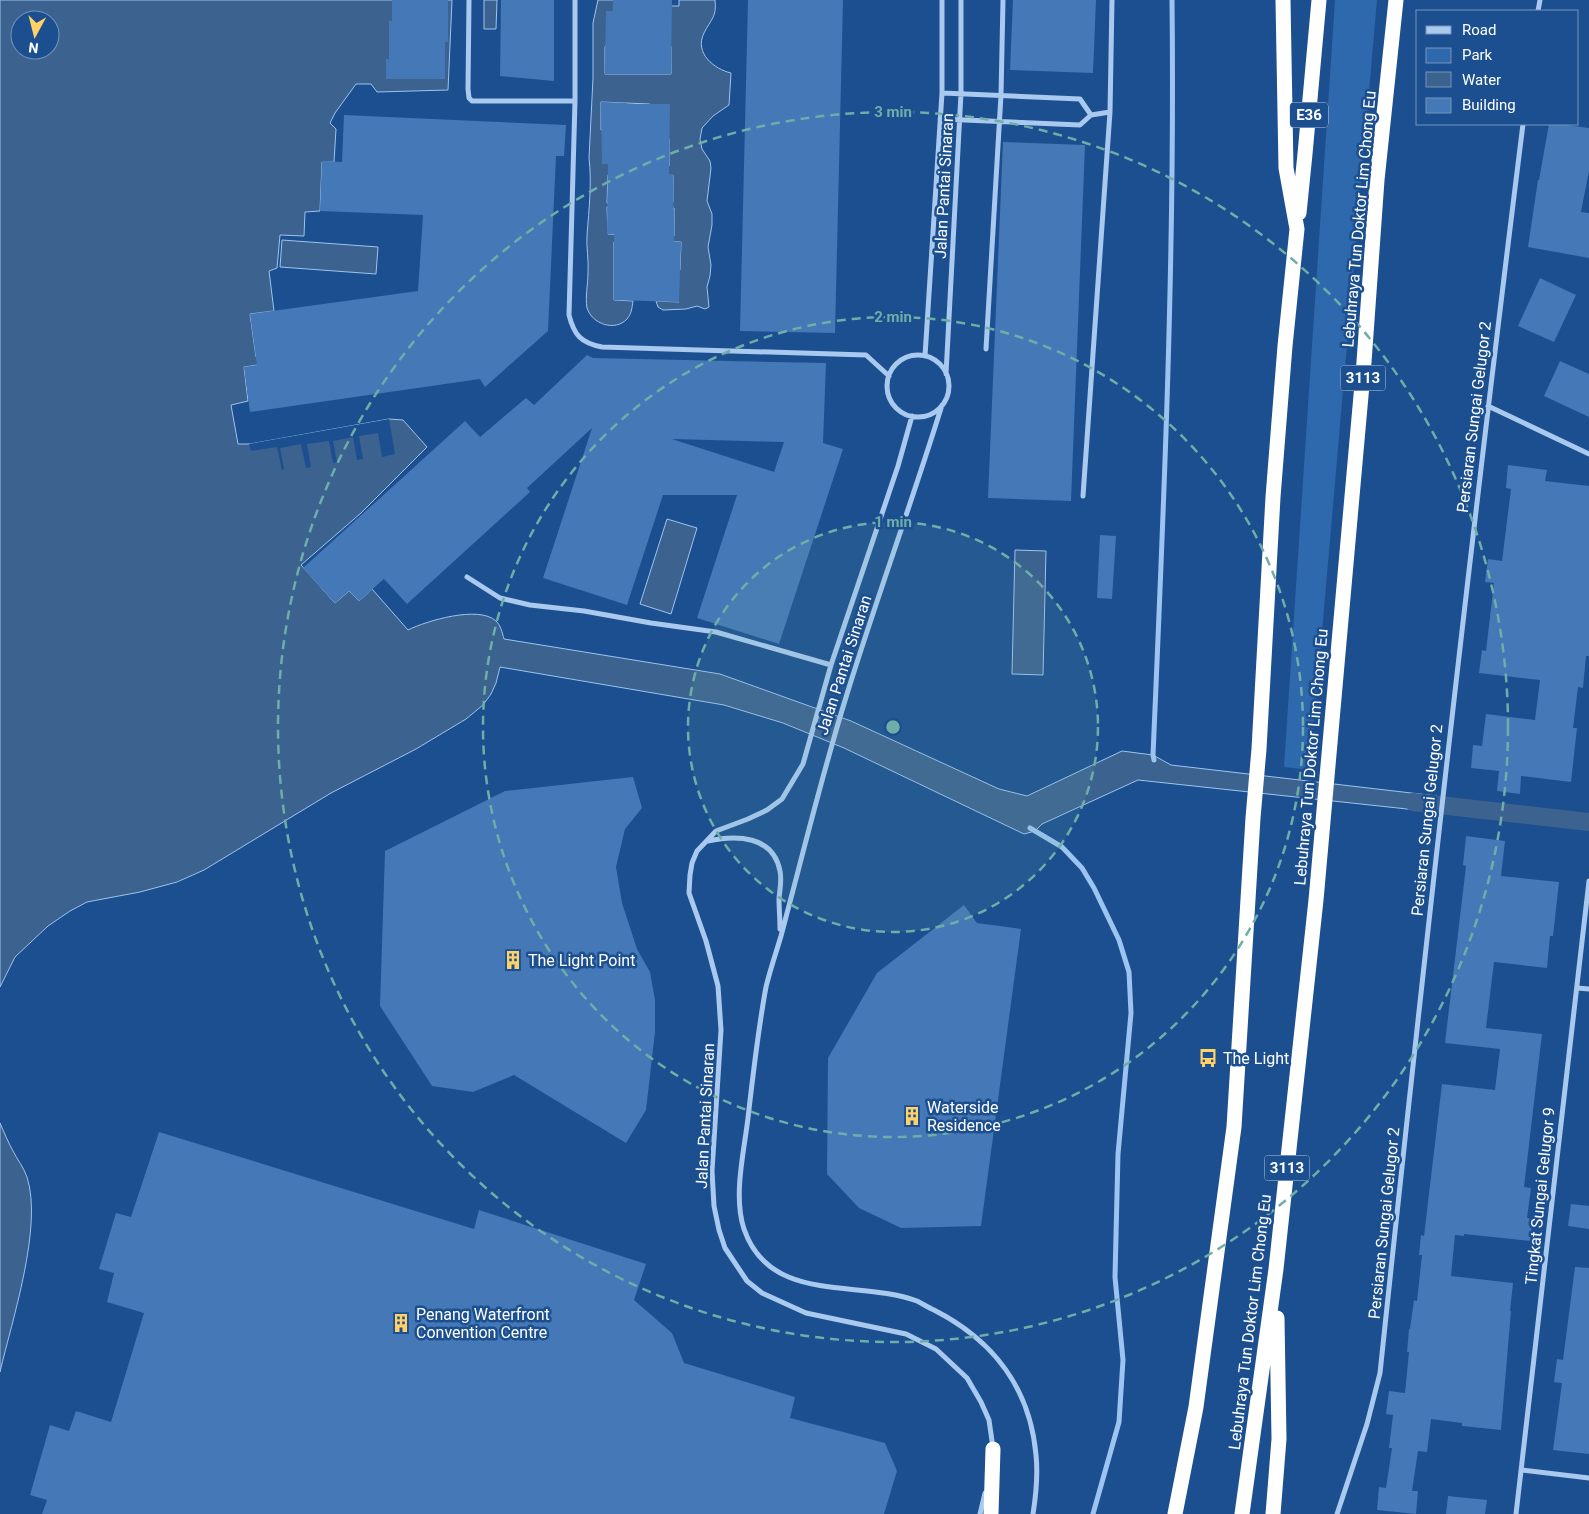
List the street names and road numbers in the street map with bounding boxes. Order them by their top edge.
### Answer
street label: Lebuhraya Tun Doktor Lim Chong Eu [1338,90,1380,348]
road number: E36 [1290,102,1328,128]
street label: Jalan Pantai Sinaran [931,113,957,259]
street label: Persiaran Sungai Gelugor 2 [1453,320,1495,514]
road number: 3113 [1340,366,1386,390]
street label: Jalan Pantai Sinaran [812,593,876,737]
street label: Lebuhraya Tun Doktor Lim Chong Eu [1290,628,1332,886]
street label: Persiaran Sungai Gelugor 2 [1407,723,1447,917]
street label: Jalan Pantai Sinaran [692,1043,718,1189]
street label: Tingkat Sungai Gelugor 9 [1521,1106,1559,1286]
street label: Persiaran Sungai Gelugor 2 [1364,1126,1404,1320]
road number: 3113 [1264,1156,1310,1180]
street label: Lebuhraya Tun Doktor Lim Chong Eu [1225,1193,1275,1451]

